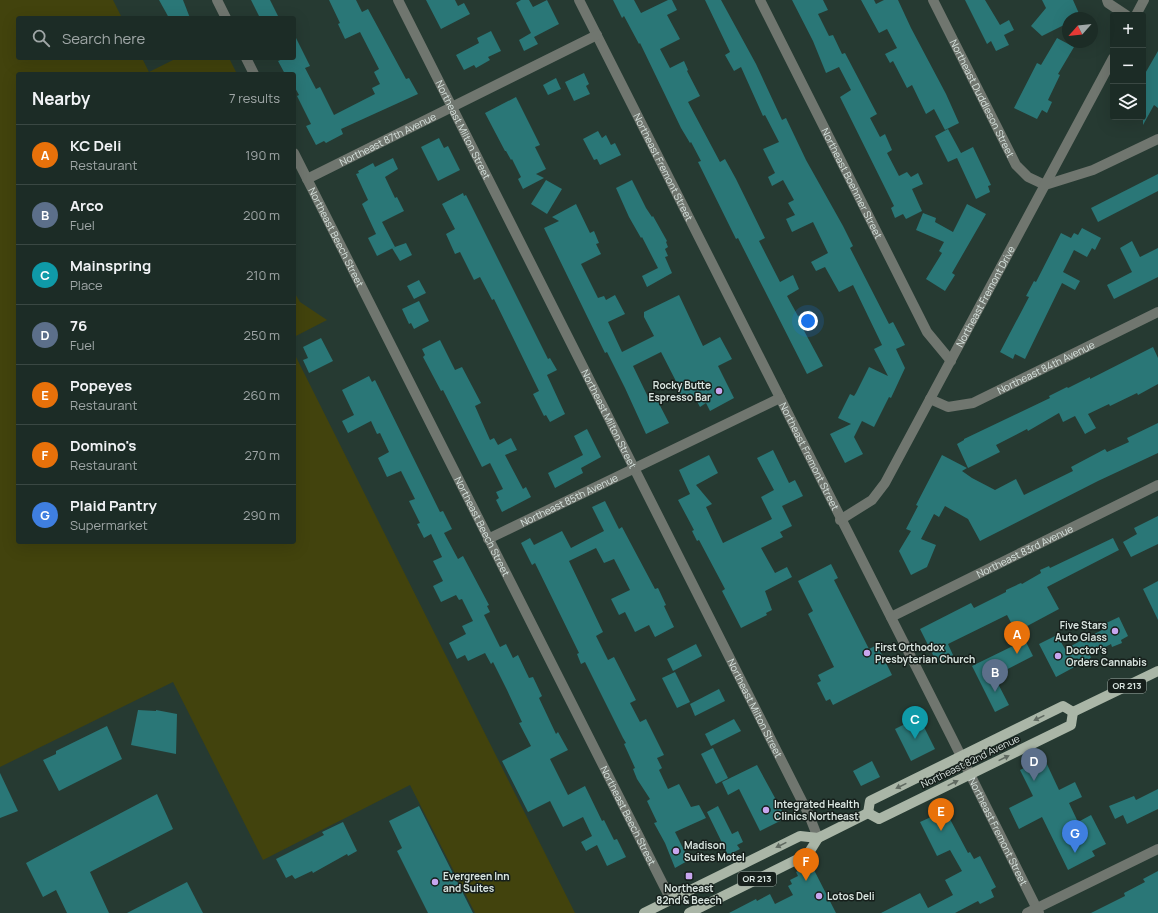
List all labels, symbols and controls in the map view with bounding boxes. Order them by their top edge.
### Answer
north arrow [1062,12,1098,48]
map controls [1110,12,1146,120]
button: + [1110,12,1146,48]
search box [16,16,296,60]
icon: search [30,27,52,49]
text: Search here [62,28,145,49]
street label: Northeast Duddleson Street [947,37,1018,160]
button: − [1110,48,1146,84]
street label: Northeast Milton Street [432,78,494,181]
button: layers [1110,84,1146,120]
text: Nearby [32,87,90,110]
text: 7 results [229,89,280,107]
street label: Northeast 87th Avenue [337,109,438,169]
street label: Northeast Fremont Street [630,111,696,223]
street label: Northeast Boehmer Street [818,125,886,241]
text: KC Deli [70,135,121,156]
text: A [41,146,49,164]
text: 190 m [245,146,280,164]
text: Restaurant [70,156,137,174]
street label: Northeast Beech Street [305,185,367,289]
text: Arco [70,195,104,216]
text: B [41,206,49,224]
text: 200 m [243,206,280,224]
text: Fuel [70,216,95,234]
street label: Northeast Fremont Drive [952,243,1018,349]
text: Mainspring [70,255,151,276]
text: C [40,266,50,284]
text: 210 m [246,266,280,284]
text: Place [70,276,103,294]
your location [798,311,818,331]
text: 76 [70,315,87,336]
text: D [40,326,50,344]
text: 250 m [244,326,280,344]
text: Fuel [70,336,95,354]
street label: Northeast 84th Avenue [995,337,1097,397]
street label: Northeast Milton Street [578,367,640,471]
text: Popeyes [70,375,132,396]
place label: Rocky Butte Espresso Bar [649,378,711,404]
text: E [41,386,49,404]
text: 260 m [243,386,280,404]
marker: Rocky Butte Espresso Bar [714,386,724,396]
text: Restaurant [70,396,137,414]
street label: Northeast Fremont Street [776,400,843,512]
text: Domino's [70,435,136,456]
text: F [42,446,48,464]
text: 270 m [245,446,280,464]
text: Restaurant [70,456,137,474]
street label: Northeast 85th Avenue [518,470,620,529]
street label: Northeast Beech Street [451,474,513,578]
text: Plaid Pantry [70,495,157,516]
text: G [40,506,50,524]
text: 290 m [243,506,280,524]
text: Supermarket [70,516,148,534]
street label: Northeast 83rd Avenue [974,521,1075,581]
place label: Five Stars Auto Glass [1055,618,1108,644]
pin: A [1004,621,1030,654]
marker: Five Stars Auto Glass [1110,626,1120,636]
place label: First Orthodox Presbyterian Church [875,640,975,666]
place label: Doctor’s Orders Cannabis [1066,643,1147,669]
marker: First Orthodox Presbyterian Church [862,648,872,658]
marker: Doctor’s Orders Cannabis [1053,651,1063,661]
street label: Northeast Milton Street [724,656,786,760]
pin: B [982,659,1008,692]
road number: OR 213 [1108,679,1146,693]
pin: C [902,706,928,739]
one-way arrow [1033,715,1044,721]
street label: Northeast 82nd Avenue [918,731,1022,791]
pin: D [1021,748,1047,781]
one-way arrow [998,755,1010,761]
street label: Northeast Beech Street [597,763,659,868]
street label: Northeast Fremont Street [966,775,1031,888]
one-way arrow [947,780,958,786]
one-way arrow [895,783,906,789]
place label: Integrated Health Clinics Northeast [774,797,859,823]
pin: E [928,798,954,831]
marker: Integrated Health Clinics Northeast [761,805,771,815]
pin: G [1062,820,1088,853]
place label: Madison Suites Motel [684,838,745,864]
one-way arrow [776,842,787,848]
marker: Madison Suites Motel [671,846,681,856]
pin: F [793,848,819,881]
place label: Evergreen Inn and Suites [443,869,510,895]
marker: Northeast 82nd & Beech [684,871,694,881]
road number: OR 213 [738,872,776,886]
marker: Evergreen Inn and Suites [430,877,440,887]
place label: Northeast 82nd & Beech [656,881,722,907]
place label: Lotos Deli [827,889,875,903]
marker: Lotos Deli [814,891,824,901]

